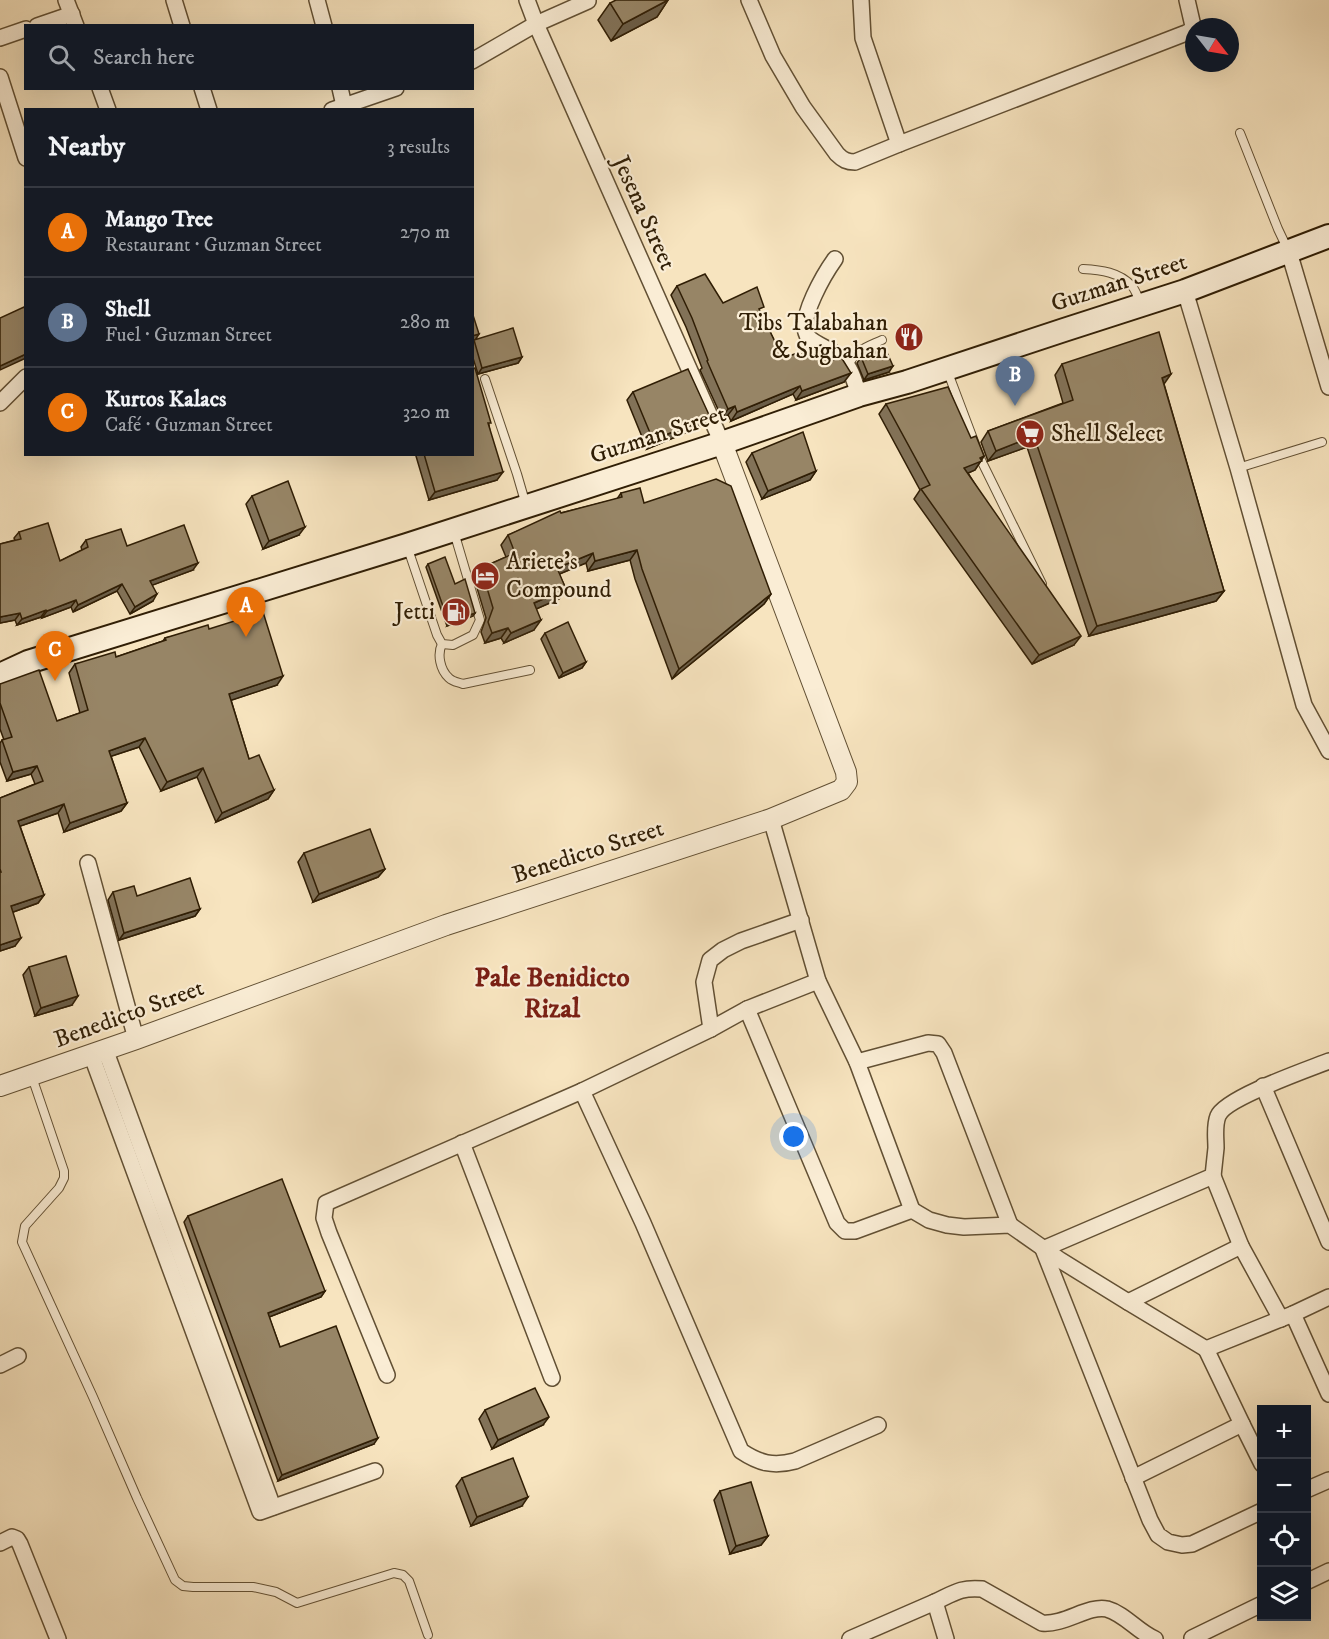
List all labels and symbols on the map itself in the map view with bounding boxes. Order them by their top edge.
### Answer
north arrow [1185,18,1239,72]
street label: Jesena Street [605,149,683,275]
street label: Guzman Street [1047,247,1191,319]
place label: Tibs Talabahan & Sugbahan [739,308,888,366]
restaurant icon: Tibs Talabahan & Sugbahan [893,321,925,353]
pin: B [996,356,1034,406]
street label: Guzman Street [586,399,730,471]
supermarket icon: Shell Select [1014,418,1046,450]
place label: Shell Select [1051,419,1164,449]
place label: Ariete's Compound [506,547,611,605]
hotel icon: Ariete's Compound [469,560,501,592]
pin: A [226,588,266,637]
fuel station icon: Jetti [440,596,472,628]
place label: Jetti [392,597,435,627]
pin: C [36,632,74,681]
street label: Benedicto Street [509,813,668,891]
district label: Pale Benidicto Rizal [474,961,630,1026]
street label: Benedicto Street [50,973,208,1055]
your location [779,1122,808,1151]

